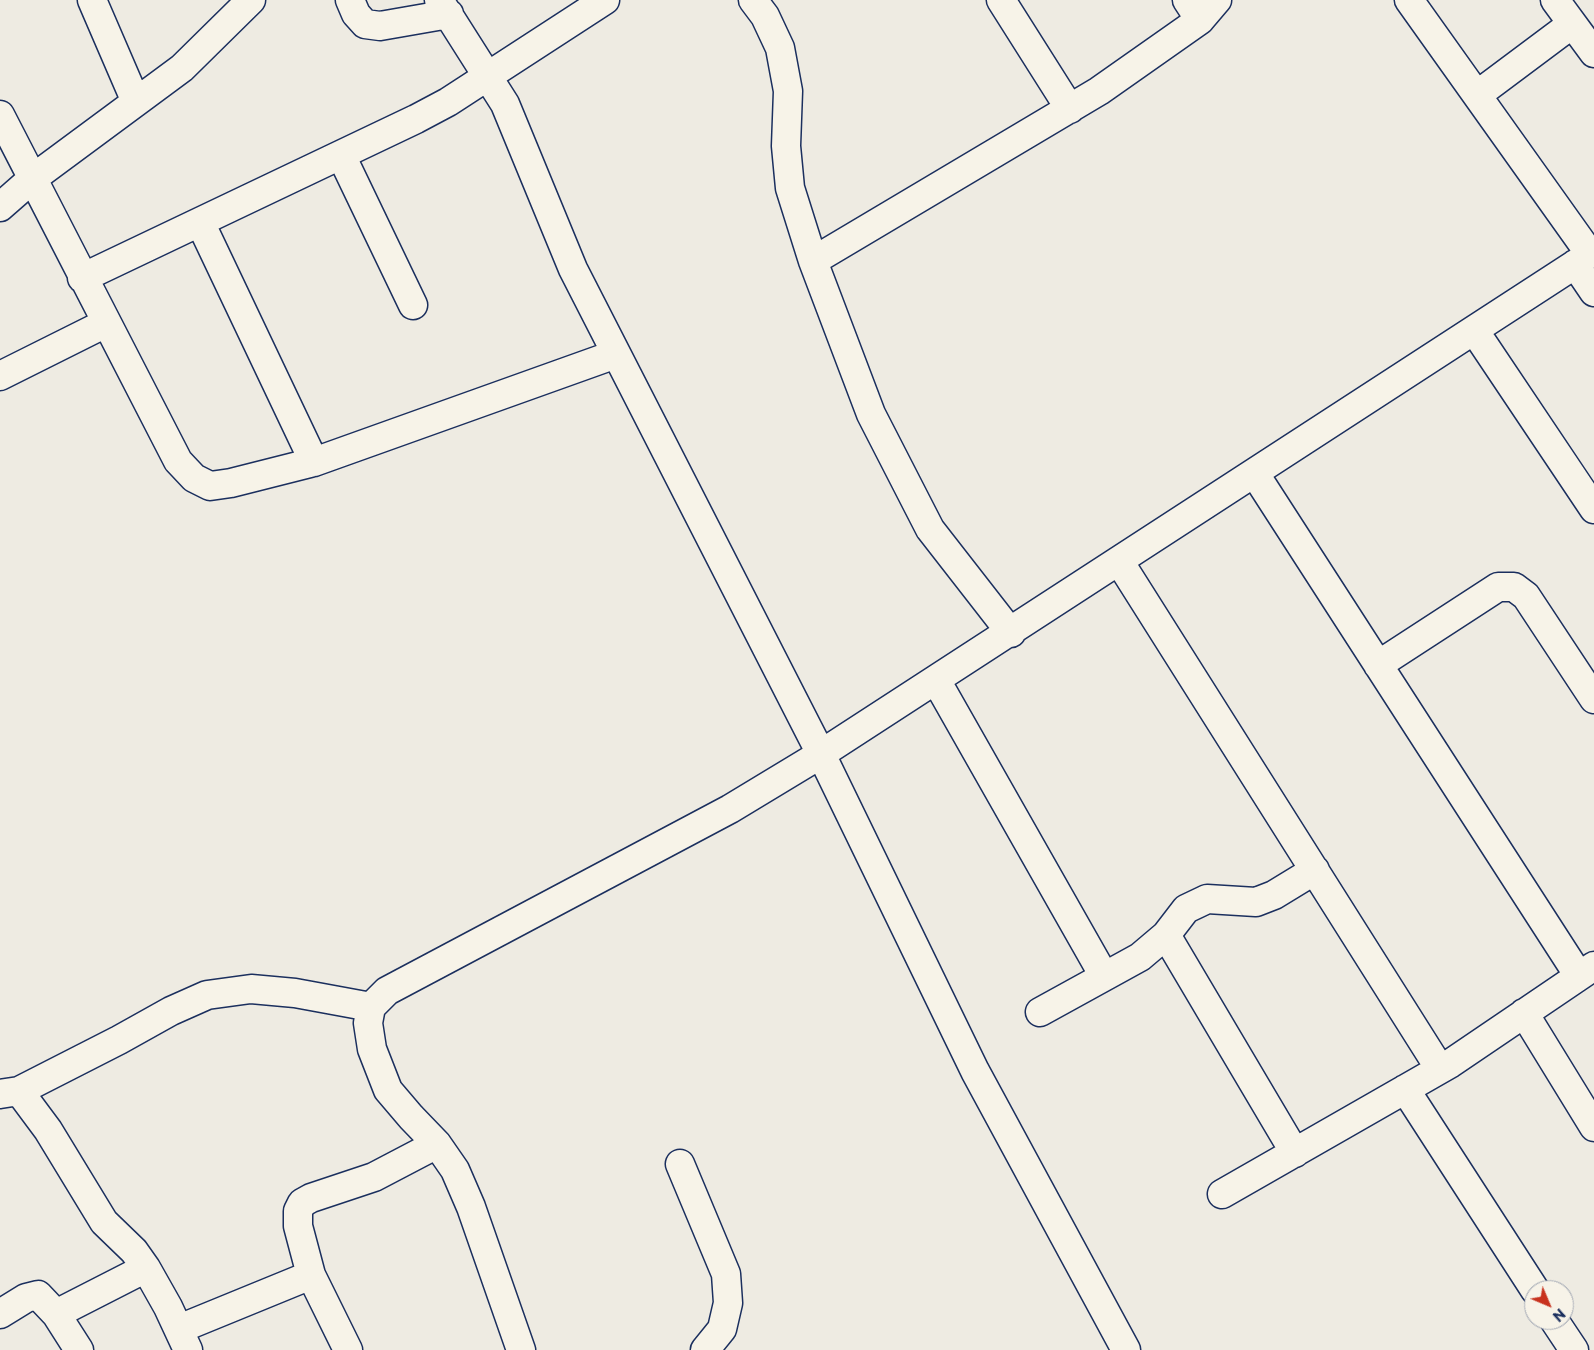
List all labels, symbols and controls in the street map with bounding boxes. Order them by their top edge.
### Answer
north arrow [1524,1280,1574,1330]
text: N [1548,1304,1571,1327]

